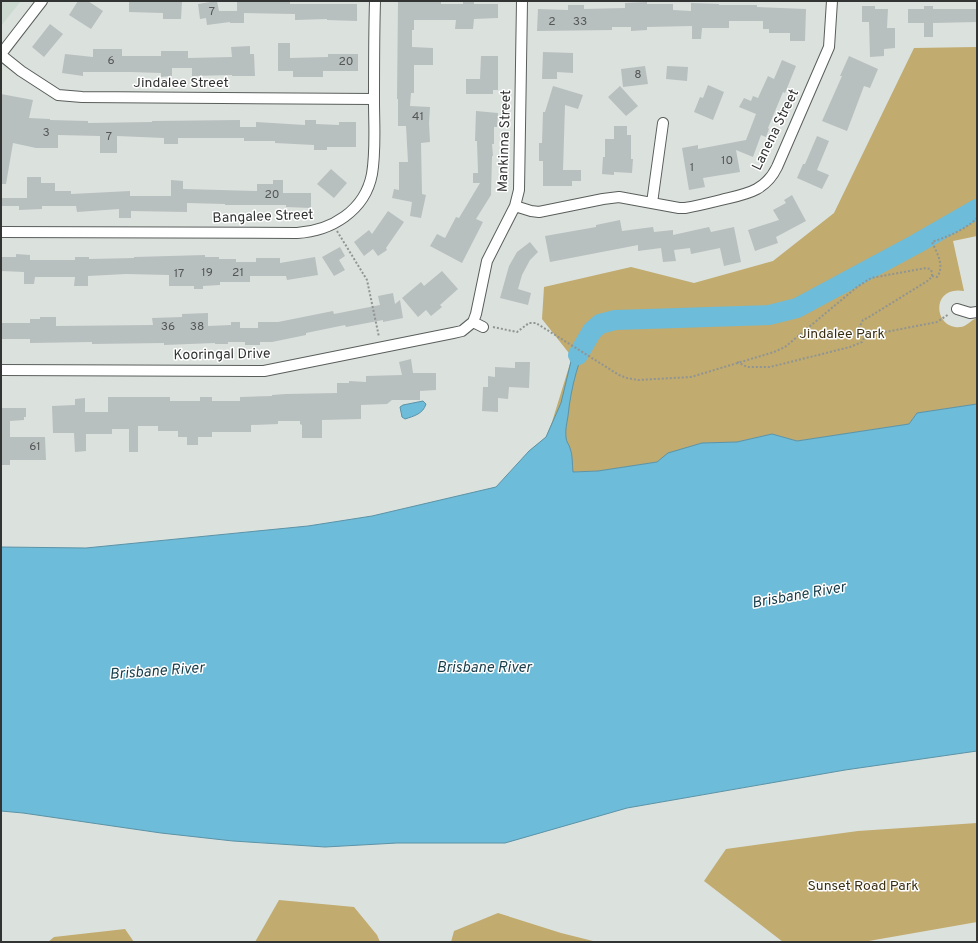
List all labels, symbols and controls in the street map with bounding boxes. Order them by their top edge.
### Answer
house number: 7 [209,4,215,20]
house number: 2 [548,14,556,30]
house number: 33 [573,14,587,30]
house number: 6 [107,53,115,69]
house number: 20 [338,54,354,70]
house number: 8 [634,67,642,83]
street label: Jindalee Street [133,75,229,92]
street label: Lanena Street [749,87,803,173]
street label: Mankinna Street [495,90,515,192]
house number: 41 [412,109,424,125]
house number: 3 [42,125,50,141]
house number: 7 [106,129,112,145]
house number: 10 [721,153,733,169]
house number: 1 [690,160,694,176]
house number: 20 [264,187,280,203]
street label: Bangalee Street [212,207,314,227]
house number: 19 [201,265,213,281]
house number: 21 [232,265,244,281]
house number: 17 [174,266,184,282]
house number: 36 [161,319,175,335]
house number: 38 [190,319,204,335]
park label: Jindalee Park [799,326,885,343]
street label: Kooringal Drive [173,346,271,364]
house number: 61 [29,439,41,455]
water label: Brisbane River [751,578,849,614]
water label: Brisbane River [109,659,206,685]
water label: Brisbane River [437,659,533,678]
park label: Sunset Road Park [807,878,919,895]

